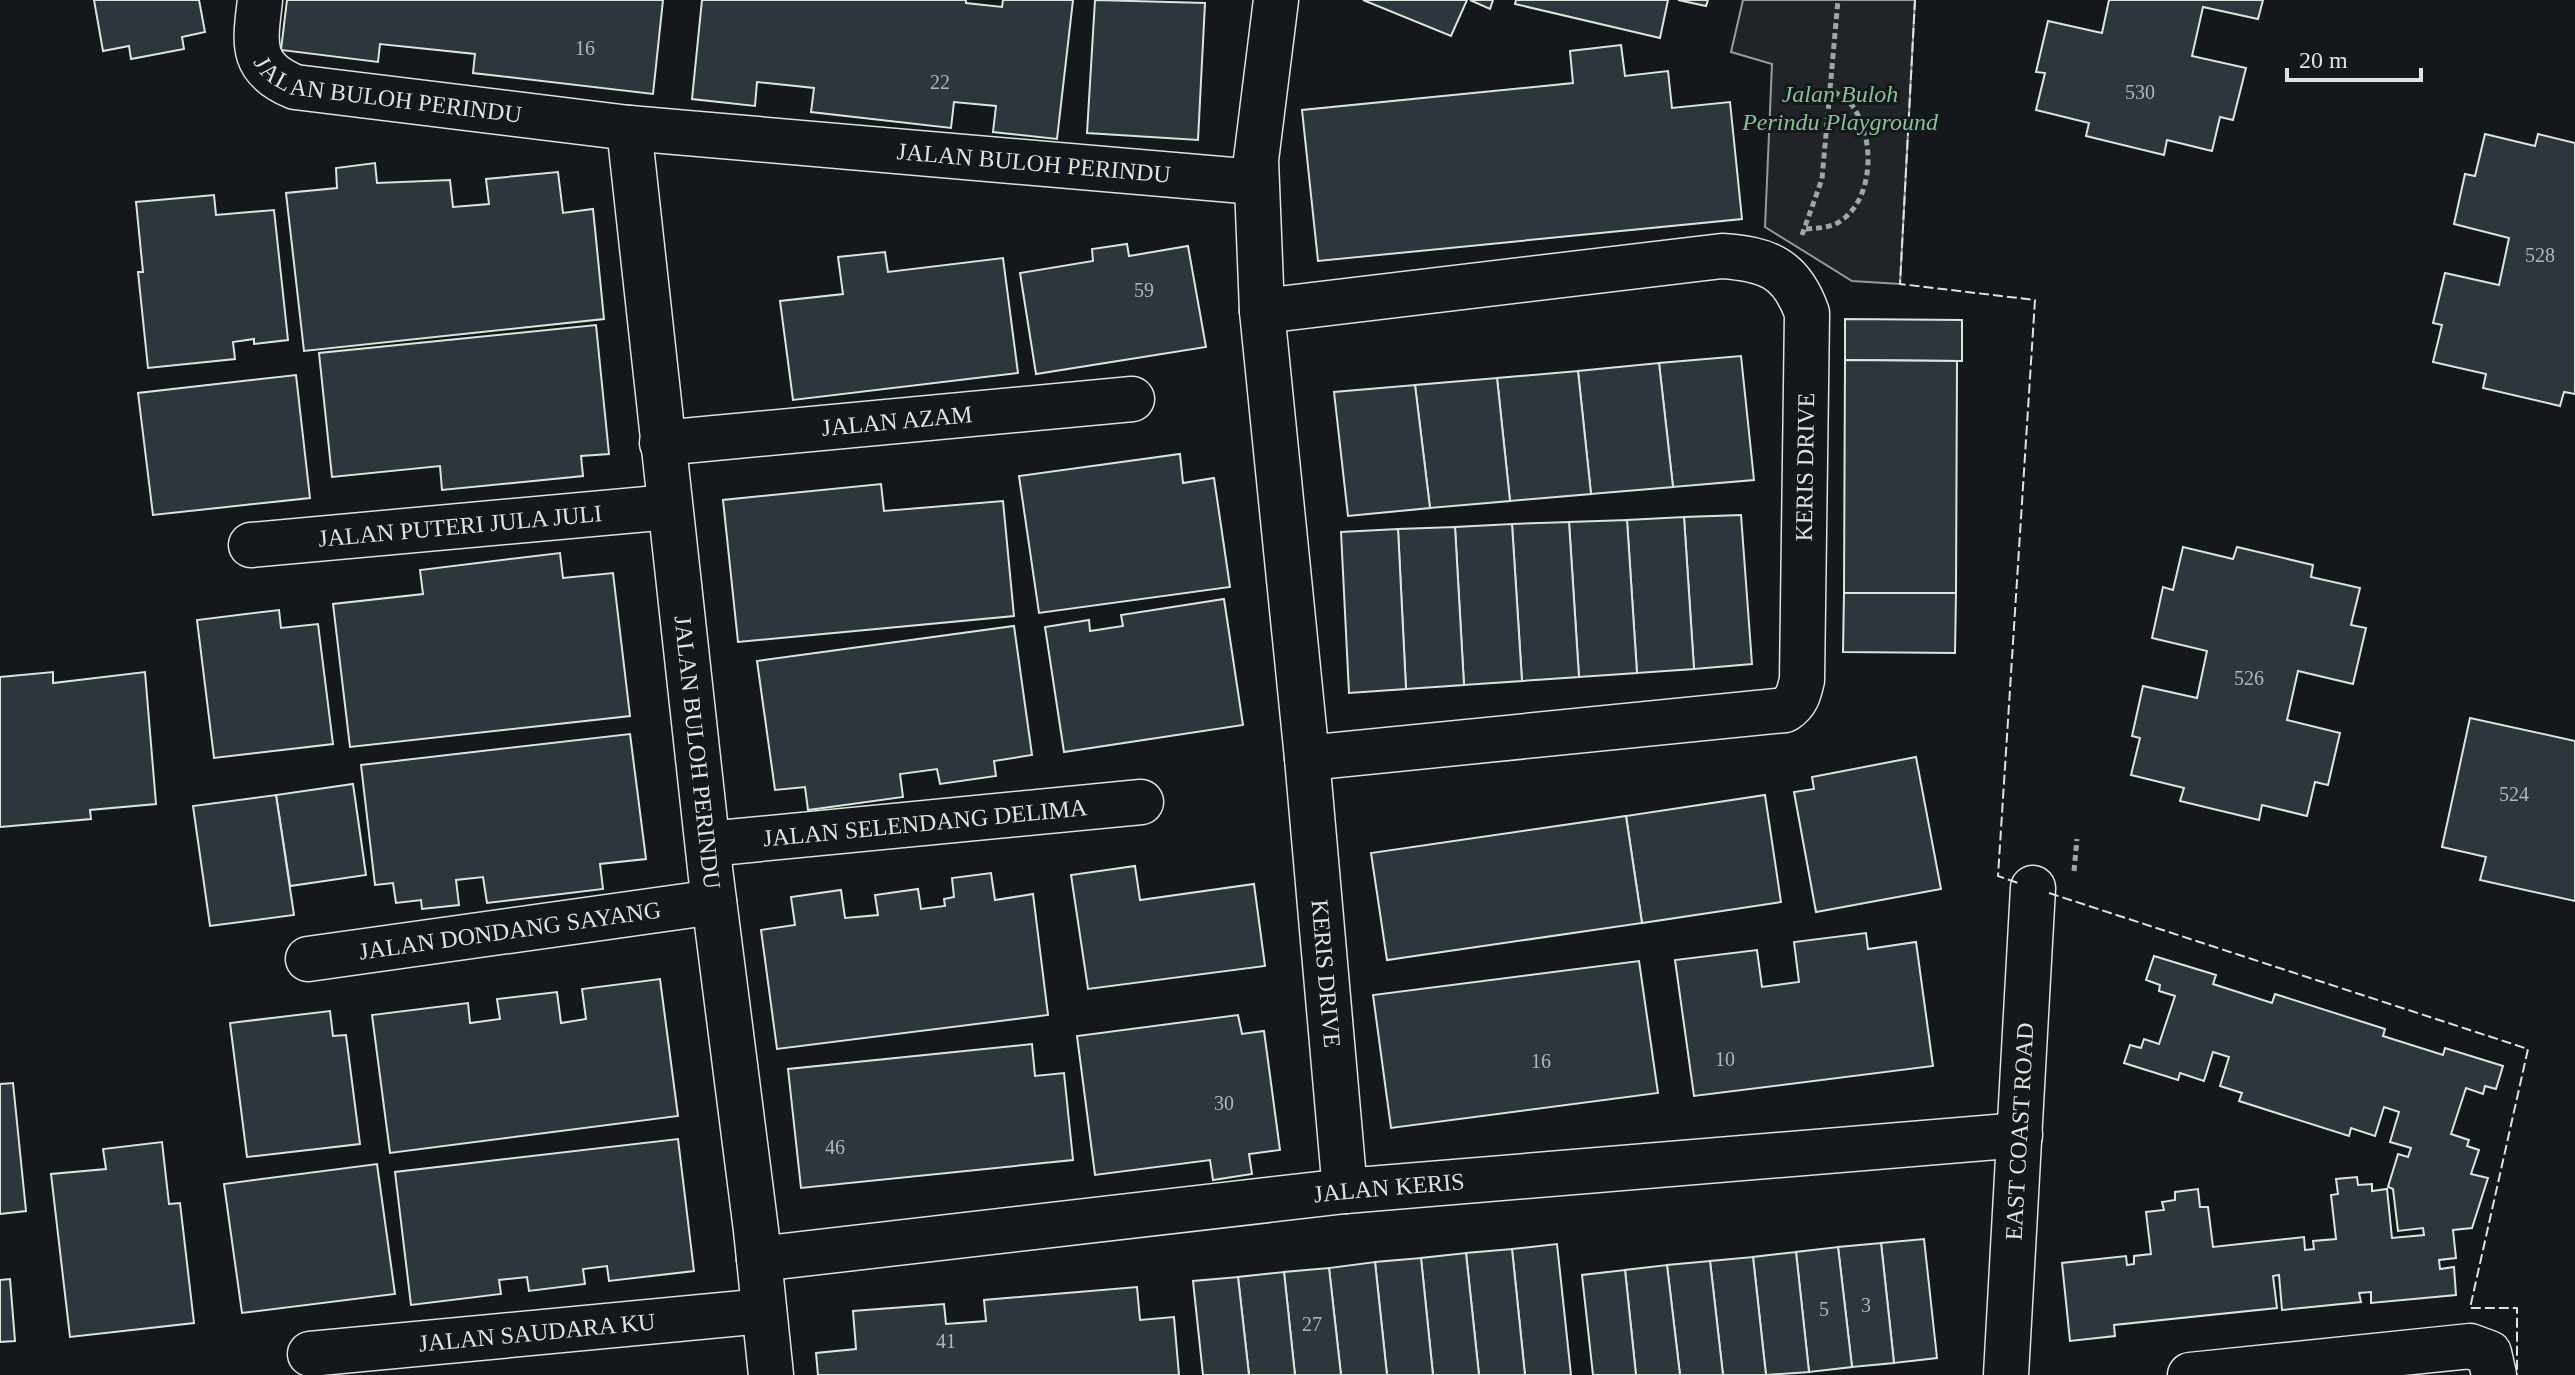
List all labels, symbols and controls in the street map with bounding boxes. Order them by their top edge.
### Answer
scale bar [2287,32,2421,82]
house number: 16 [575,37,595,59]
text: 20 m [2299,47,2348,73]
street label: JALAN BULOH PERINDU [249,52,523,128]
house number: 22 [930,71,950,93]
park label: Jalan Buloh Perindu Playground [1741,81,1939,135]
house number: 530 [2125,81,2155,103]
street label: JALAN BULOH PERINDU [896,138,1172,188]
house number: 528 [2525,244,2555,266]
house number: 59 [1134,279,1154,301]
street label: KERIS DRIVE [1791,392,1819,542]
street label: JALAN AZAM [820,401,974,441]
street label: JALAN PUTERI JULA JULI [317,500,603,552]
street label: JALAN BULOH PERINDU [669,614,725,890]
house number: 526 [2234,667,2264,689]
house number: 524 [2499,783,2529,805]
street label: JALAN SELENDANG DELIMA [762,794,1089,852]
street label: JALAN DONDANG SAYANG [357,897,663,965]
street label: KERIS DRIVE [1306,898,1345,1049]
street label: EAST COAST ROAD [2000,1022,2039,1241]
house number: 10 [1715,1048,1735,1070]
house number: 16 [1531,1050,1551,1072]
house number: 30 [1214,1092,1234,1114]
house number: 46 [825,1136,845,1158]
street label: JALAN KERIS [1312,1168,1465,1208]
house number: 3 [1861,1294,1871,1316]
house number: 5 [1819,1298,1829,1320]
street label: JALAN SAUDARA KU [418,1308,656,1357]
house number: 27 [1302,1313,1322,1335]
house number: 41 [936,1330,956,1352]

